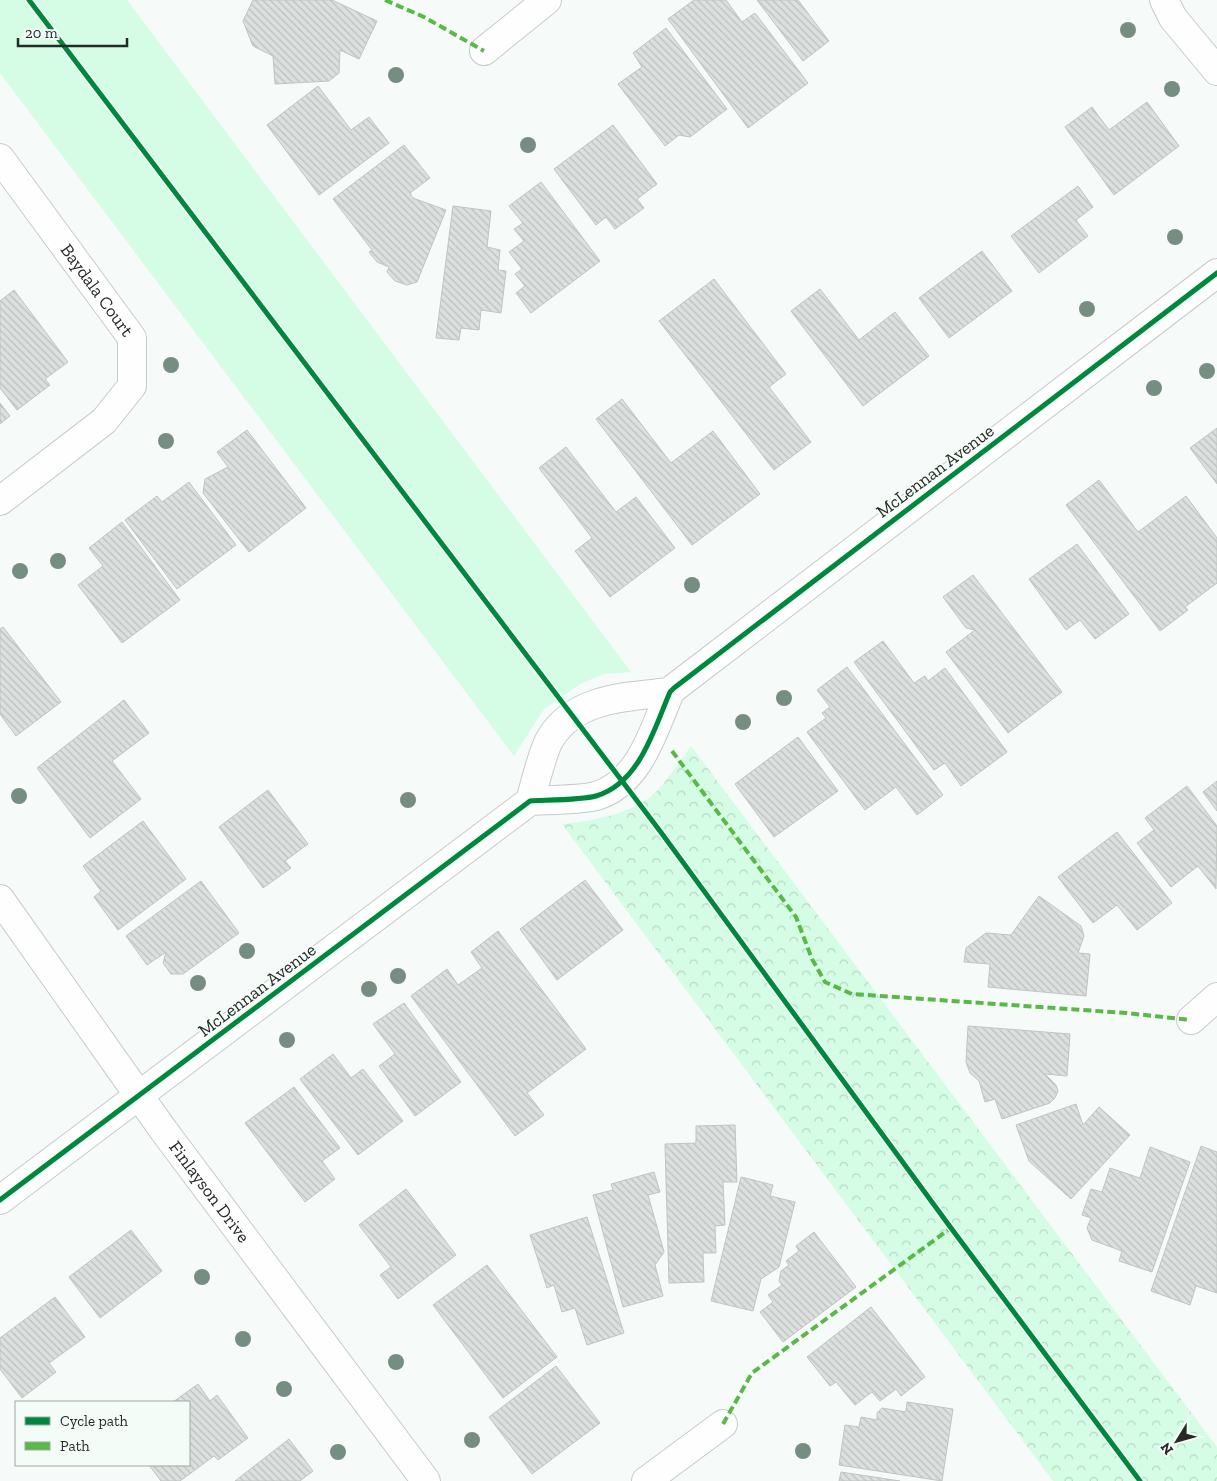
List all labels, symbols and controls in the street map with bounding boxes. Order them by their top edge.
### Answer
scale bar [18,15,126,47]
text: 20 m [25,24,58,42]
street label: Baydala Court [56,240,138,341]
street label: McLennan Avenue [872,419,998,523]
street label: McLennan Avenue [194,938,320,1042]
street label: Finlayson Drive [164,1137,255,1247]
legend [15,1401,190,1466]
text: Cycle path [60,1412,129,1430]
north arrow [1152,1416,1202,1466]
text: Path [60,1437,90,1455]
text: N [1157,1439,1177,1458]

